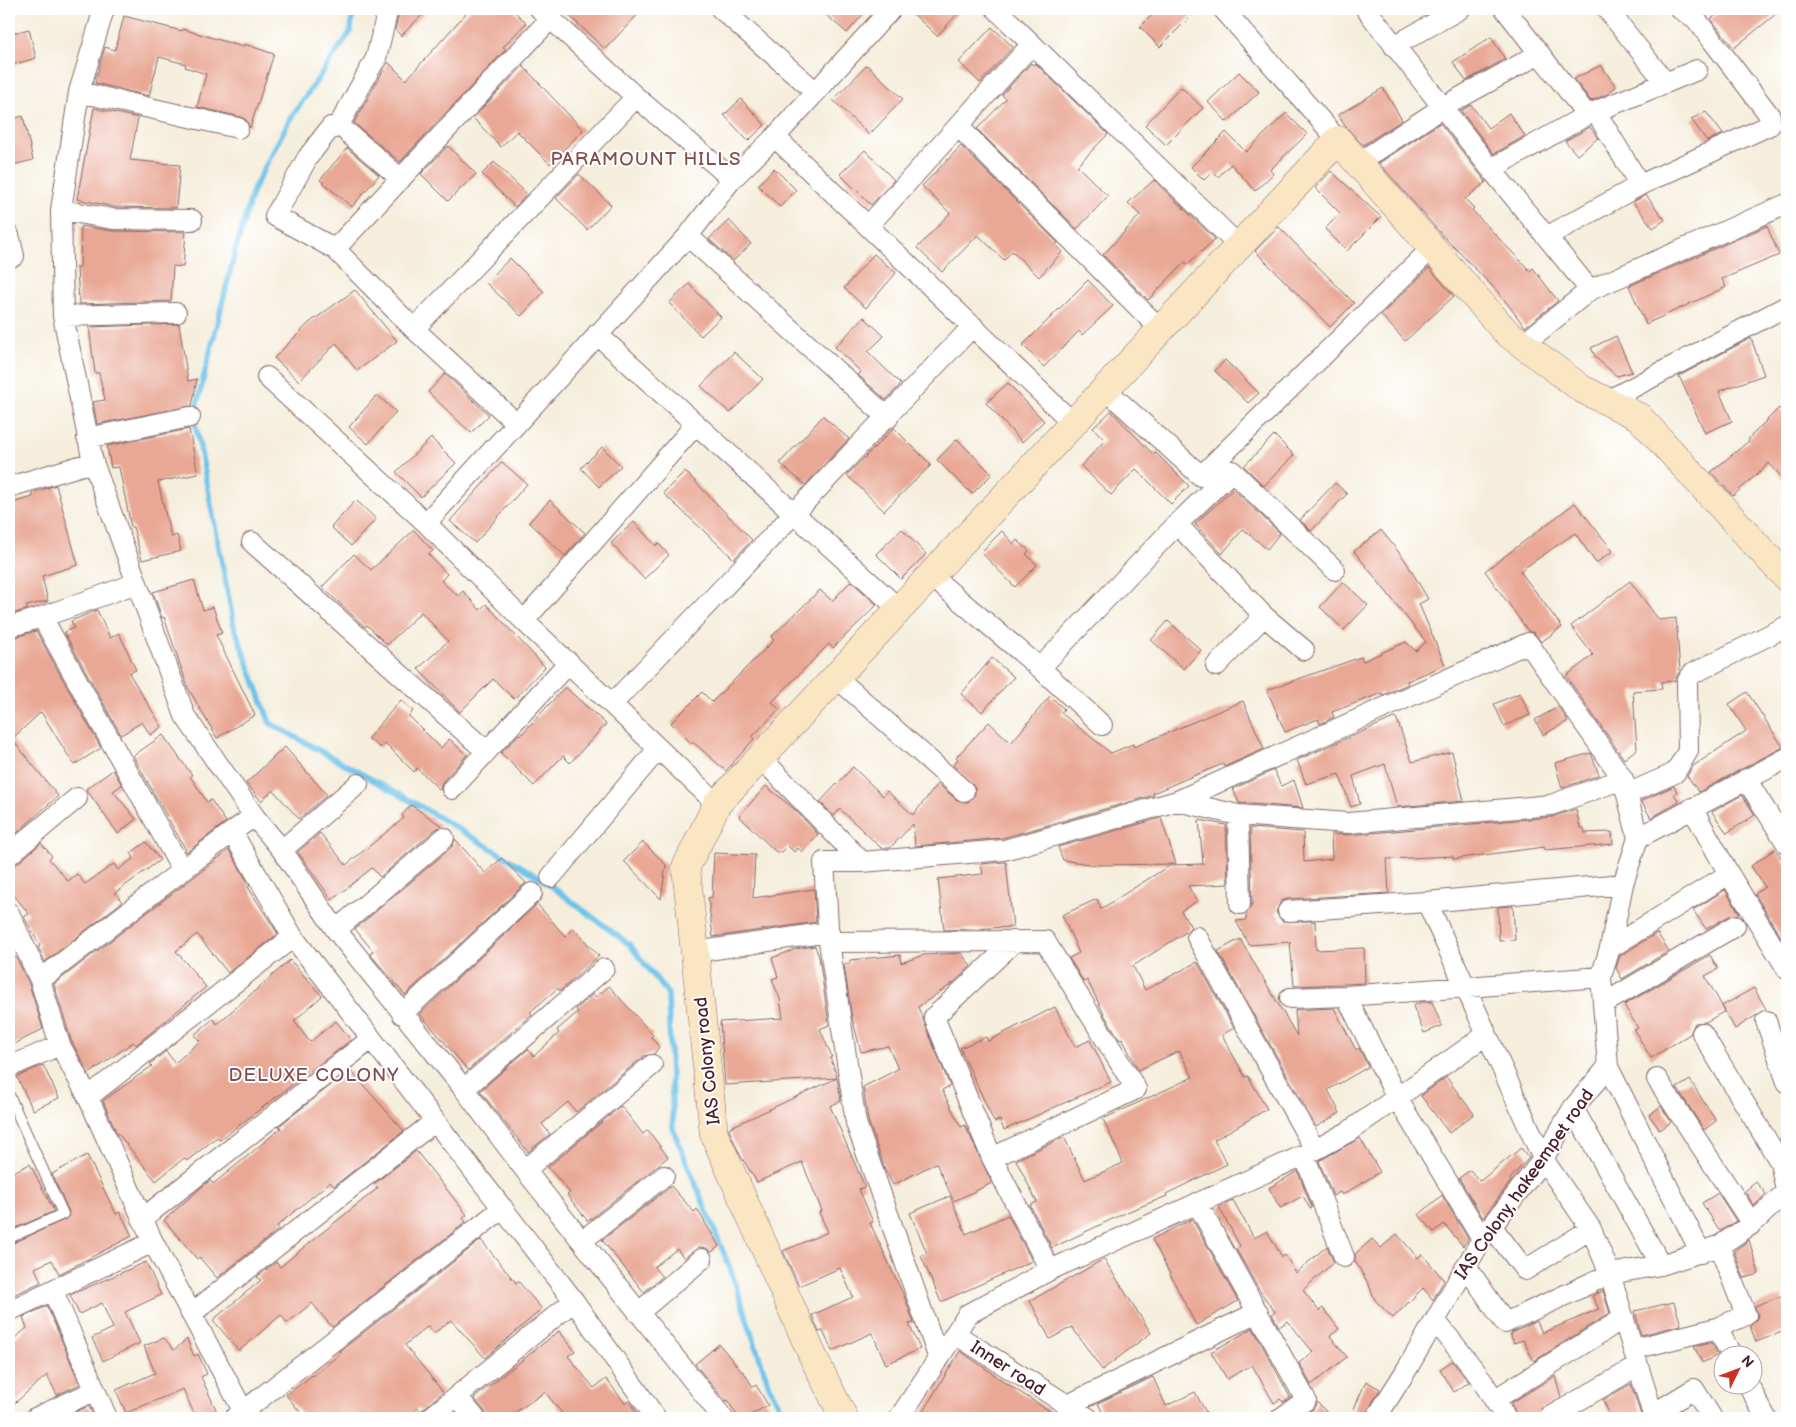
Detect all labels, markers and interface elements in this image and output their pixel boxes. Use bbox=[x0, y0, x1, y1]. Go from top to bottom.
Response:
district label: PARAMOUNT HILLS bbox=[550, 148, 742, 171]
street label: IAS Colony road bbox=[690, 996, 725, 1126]
district label: DELUXE COLONY bbox=[229, 1064, 399, 1087]
street label: IAS Colony, hakeempet road bbox=[1451, 1085, 1598, 1284]
street label: Inner road bbox=[966, 1337, 1049, 1400]
north arrow bbox=[1714, 1344, 1764, 1394]
text: N bbox=[1737, 1352, 1757, 1371]

